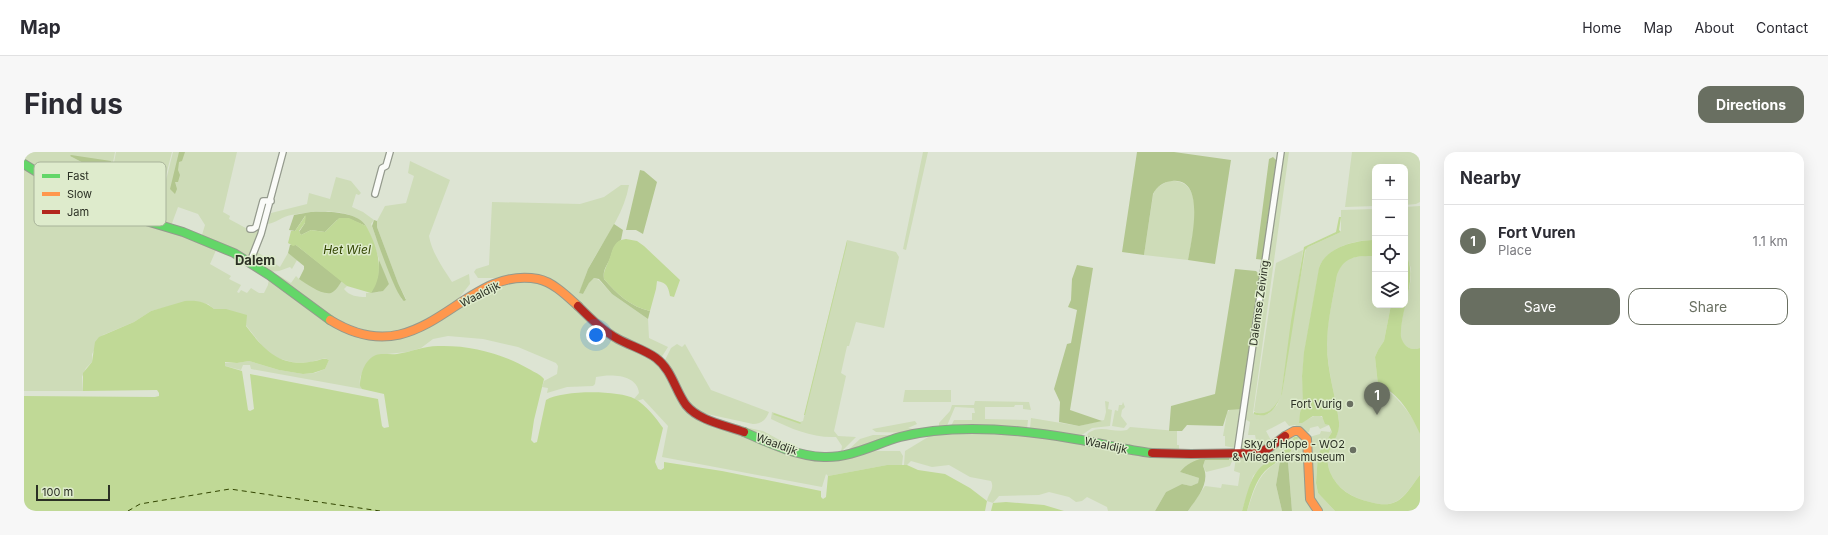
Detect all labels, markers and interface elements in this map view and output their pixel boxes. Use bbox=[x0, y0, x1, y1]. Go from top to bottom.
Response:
text: Map bbox=[20, 16, 61, 39]
text: Home bbox=[1582, 19, 1621, 36]
text: Map bbox=[1643, 19, 1673, 36]
text: About bbox=[1695, 19, 1734, 36]
text: Contact bbox=[1756, 19, 1808, 36]
button: Directions bbox=[1698, 86, 1804, 123]
text: Find us bbox=[24, 87, 123, 121]
legend bbox=[34, 162, 166, 226]
map controls bbox=[1372, 164, 1408, 308]
button: + bbox=[1372, 164, 1408, 200]
text: Nearby bbox=[1460, 168, 1521, 188]
text: Fast bbox=[67, 169, 89, 183]
text: Slow bbox=[67, 187, 92, 201]
button: − bbox=[1372, 200, 1408, 236]
text: Jam bbox=[67, 205, 89, 219]
text: Fort Vuren bbox=[1498, 223, 1576, 242]
text: 1 bbox=[1470, 233, 1476, 249]
text: 1.1 km bbox=[1753, 233, 1788, 249]
button: locate bbox=[1372, 236, 1408, 272]
water label: Het Wiel bbox=[323, 242, 371, 257]
text: Place bbox=[1498, 242, 1532, 258]
district label: Dalem bbox=[235, 252, 275, 268]
street label: Dalemse Zeiving bbox=[1246, 259, 1272, 347]
button: layers bbox=[1372, 272, 1408, 308]
street label: Waaldijk bbox=[457, 278, 503, 310]
button: Save bbox=[1460, 288, 1620, 325]
button: Share bbox=[1628, 288, 1788, 325]
your location bbox=[586, 325, 606, 345]
pin: 1 bbox=[1364, 382, 1390, 415]
place label: Fort Vurig bbox=[1291, 397, 1342, 411]
marker: Fort Vurig bbox=[1345, 399, 1355, 409]
street label: Waaldijk bbox=[754, 430, 800, 458]
street label: Waaldijk bbox=[1083, 434, 1129, 456]
place label: Sky of Hope - WO2 & Vliegeniersmuseum bbox=[1232, 437, 1345, 464]
marker: Sky of Hope - WO2 & Vliegeniersmuseum bbox=[1348, 445, 1358, 455]
scale bar bbox=[36, 483, 110, 502]
text: 100 m bbox=[42, 485, 73, 499]

